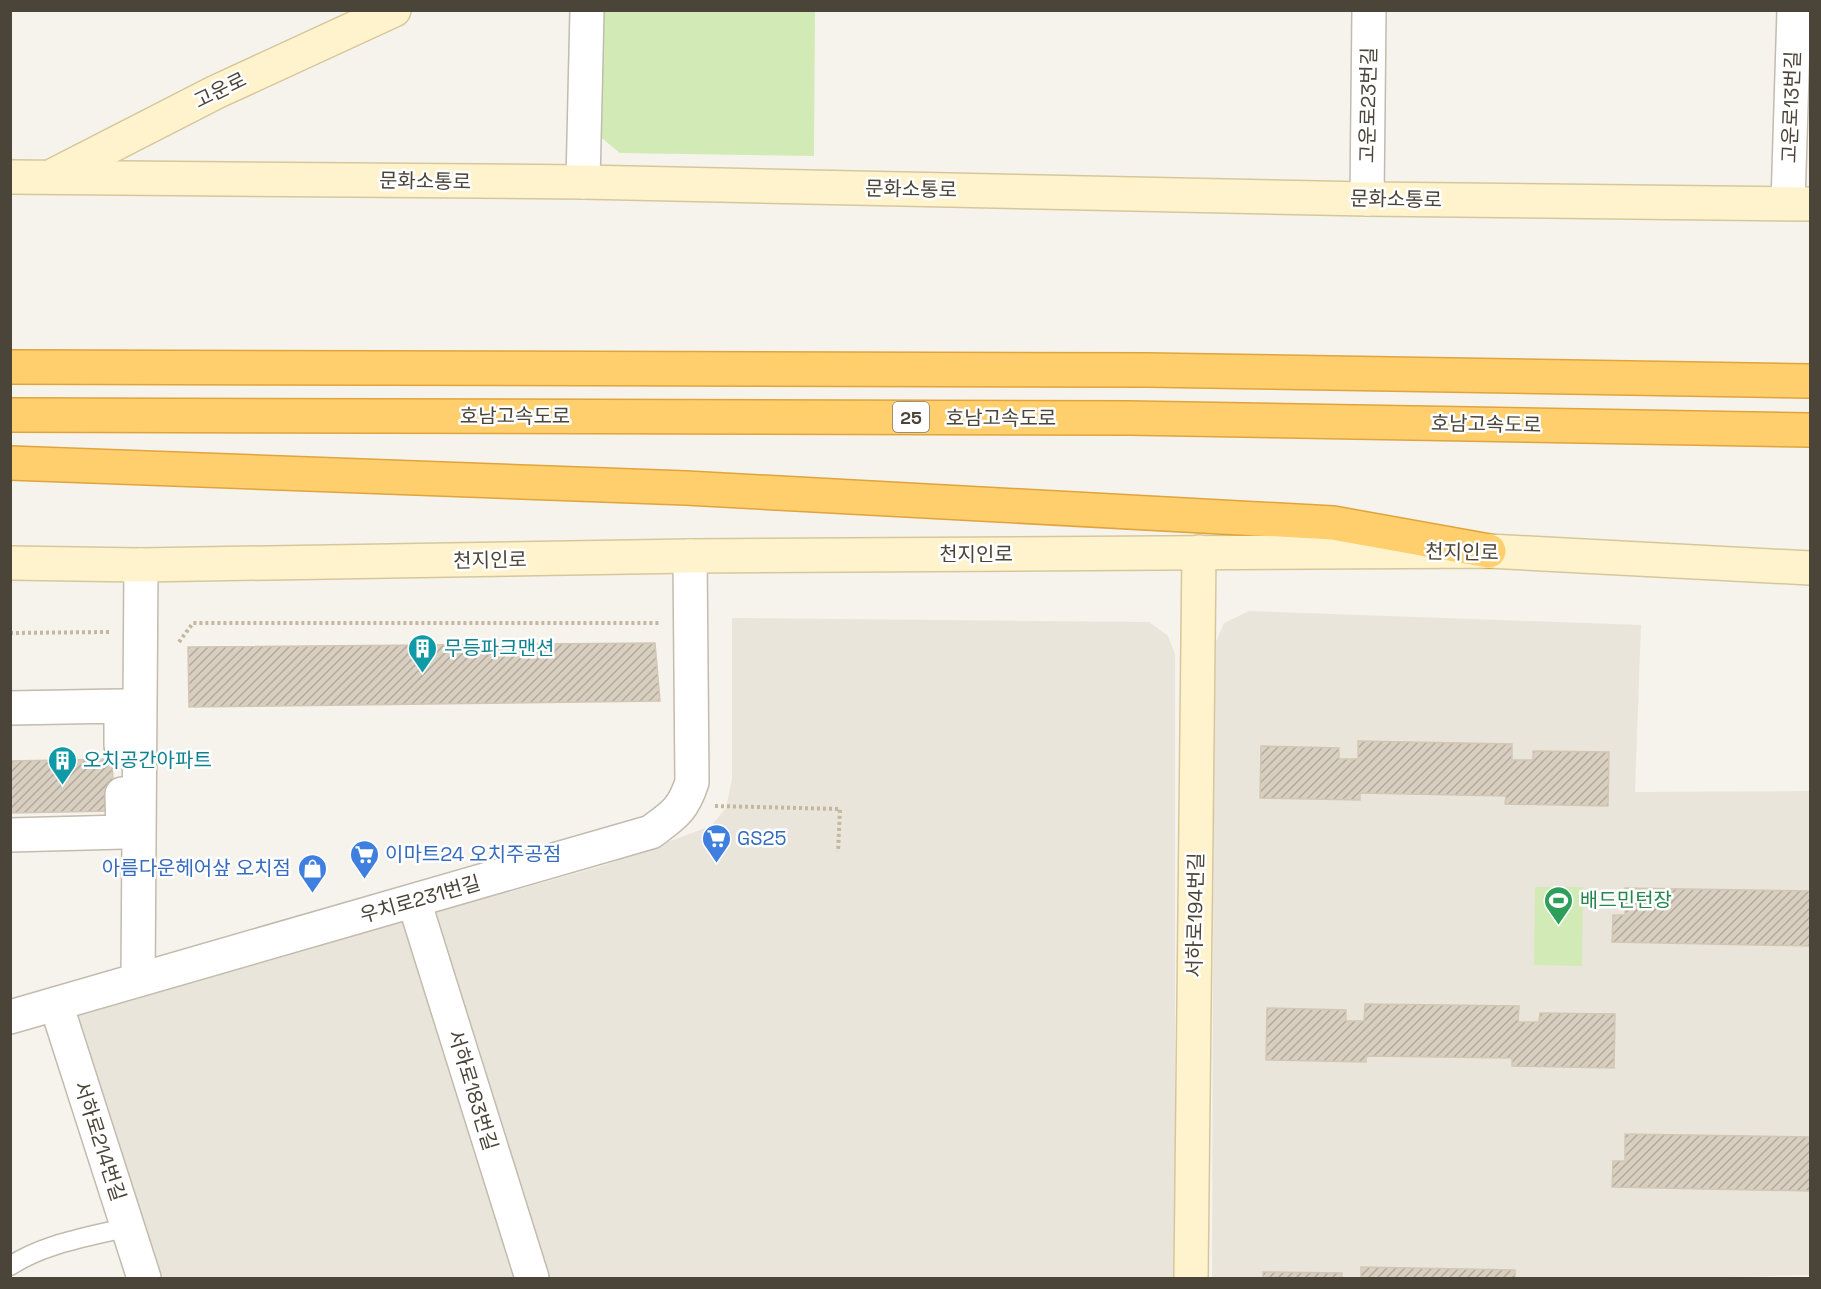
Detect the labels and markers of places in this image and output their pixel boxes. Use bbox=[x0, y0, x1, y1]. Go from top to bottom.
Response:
building icon: 무등파크맨션 bbox=[407, 632, 439, 674]
place label: 무등파크맨션 bbox=[444, 635, 554, 661]
building icon: 오치공간아파트 bbox=[46, 744, 78, 786]
place label: 오치공간아파트 bbox=[83, 747, 212, 773]
supermarket icon: GS25 bbox=[700, 822, 732, 864]
place label: GS25 bbox=[737, 825, 787, 851]
supermarket icon: 이마트24 오치주공점 bbox=[348, 838, 380, 880]
place label: 이마트24 오치주공점 bbox=[385, 841, 561, 867]
shop icon: 아름다운헤어샆 오치점 bbox=[296, 852, 328, 894]
place label: 아름다운헤어샆 오치점 bbox=[102, 855, 291, 881]
sports icon: 배드민턴장 bbox=[1543, 884, 1575, 926]
place label: 배드민턴장 bbox=[1580, 887, 1672, 913]

